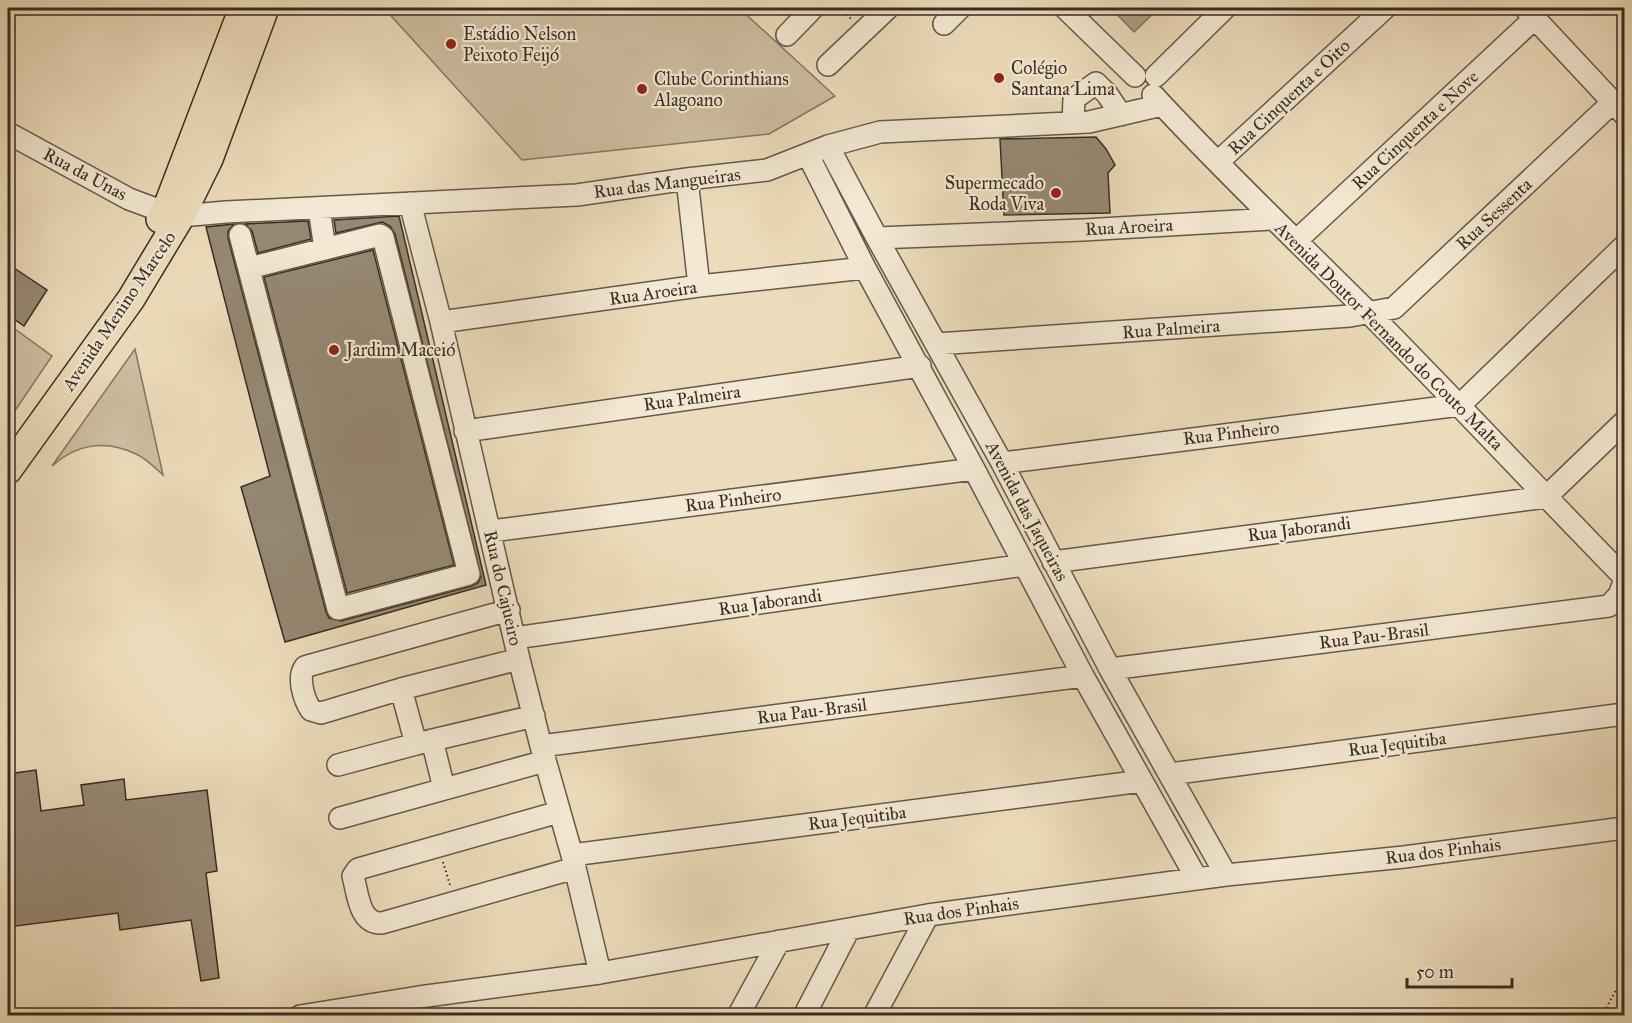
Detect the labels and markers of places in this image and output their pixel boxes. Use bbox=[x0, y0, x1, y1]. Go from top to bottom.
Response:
place label: Estádio Nelson Peixoto Feijó bbox=[463, 23, 577, 66]
marker: Estádio Nelson Peixoto Feijó bbox=[444, 37, 458, 51]
place label: Colégio Santana Lima bbox=[1011, 57, 1115, 100]
place label: Clube Corinthians Alagoano bbox=[653, 68, 789, 112]
marker: Colégio Santana Lima bbox=[992, 71, 1006, 85]
marker: Clube Corinthians Alagoano bbox=[635, 82, 649, 96]
place label: Supermecado Roda Viva bbox=[945, 172, 1044, 215]
marker: Supermecado Roda Viva bbox=[1049, 186, 1063, 200]
place label: Jardim Maceió bbox=[344, 339, 455, 362]
marker: Jardim Maceió bbox=[327, 343, 341, 357]

